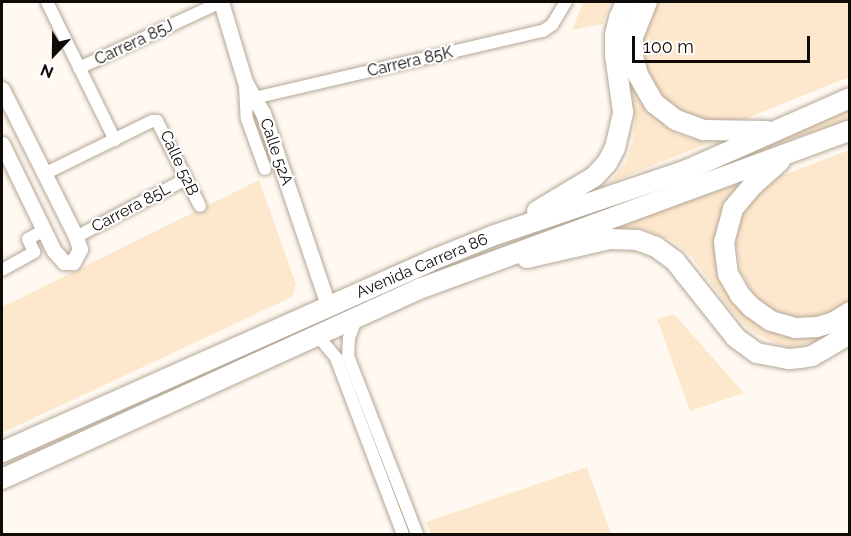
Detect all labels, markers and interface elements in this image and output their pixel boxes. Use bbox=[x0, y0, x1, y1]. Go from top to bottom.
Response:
street label: Carrera 85J bbox=[92, 16, 176, 70]
north arrow bbox=[24, 24, 84, 84]
scale bar bbox=[635, 24, 814, 62]
text: 100 m bbox=[643, 36, 694, 57]
street label: Carrera 85K bbox=[365, 43, 455, 81]
text: N bbox=[38, 60, 56, 82]
street label: Calle 52A bbox=[256, 116, 296, 188]
street label: Calle 52B bbox=[156, 127, 202, 199]
street label: Carrera 85L bbox=[89, 179, 173, 237]
street label: Avenida Carrera 86 bbox=[353, 230, 491, 302]

